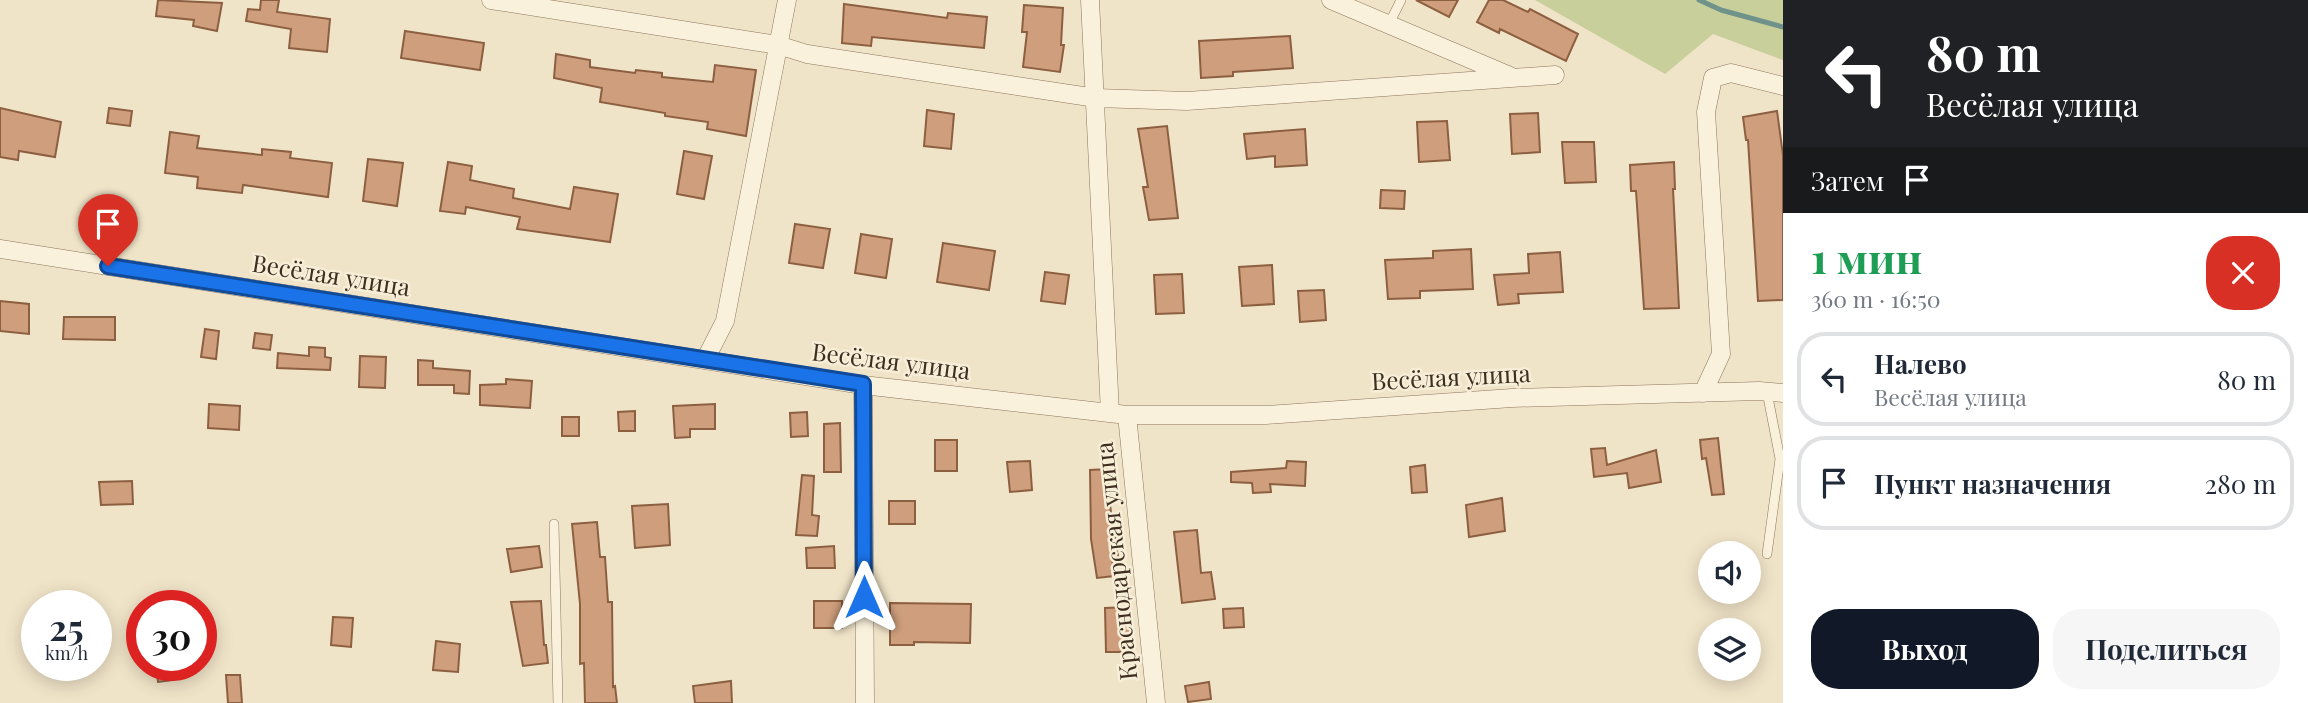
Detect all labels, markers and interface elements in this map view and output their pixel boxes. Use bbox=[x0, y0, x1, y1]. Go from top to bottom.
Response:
text: 80 m bbox=[1926, 19, 2041, 84]
icon: left bbox=[1811, 28, 1902, 119]
text: Весёлая улица bbox=[1926, 82, 2139, 125]
icon: arrive bbox=[1898, 161, 1936, 199]
text: Затем bbox=[1811, 163, 1884, 198]
pin bbox=[78, 194, 138, 266]
icon: arrive bbox=[89, 205, 127, 243]
text: 1 мин bbox=[1811, 229, 1922, 285]
button: close bbox=[2206, 236, 2280, 310]
street label: Весёлая улица bbox=[250, 246, 413, 302]
text: 360 m · 16:50 bbox=[1811, 283, 1941, 314]
street label: Весёлая улица bbox=[810, 334, 972, 386]
text: Налево bbox=[1874, 346, 1967, 381]
street label: Весёлая улица bbox=[1370, 356, 1531, 396]
icon: left bbox=[1815, 360, 1853, 398]
text: 80 m bbox=[2217, 362, 2276, 397]
text: Весёлая улица bbox=[1874, 381, 2027, 412]
street label: Краснодарская улица bbox=[1087, 440, 1143, 682]
icon: arrive bbox=[1815, 464, 1853, 502]
text: Пункт назначения bbox=[1874, 466, 2111, 501]
text: 280 m bbox=[2205, 466, 2276, 501]
map controls bbox=[1698, 541, 1761, 681]
button: sound bbox=[1698, 541, 1761, 604]
position arrow bbox=[827, 560, 901, 634]
speed limit sign: 30 bbox=[126, 590, 217, 681]
text: 25 bbox=[49, 603, 84, 650]
button: Выход bbox=[1811, 609, 2039, 689]
button: Поделиться bbox=[2053, 609, 2280, 689]
button: layers bbox=[1698, 618, 1761, 681]
text: km/h bbox=[45, 641, 88, 665]

